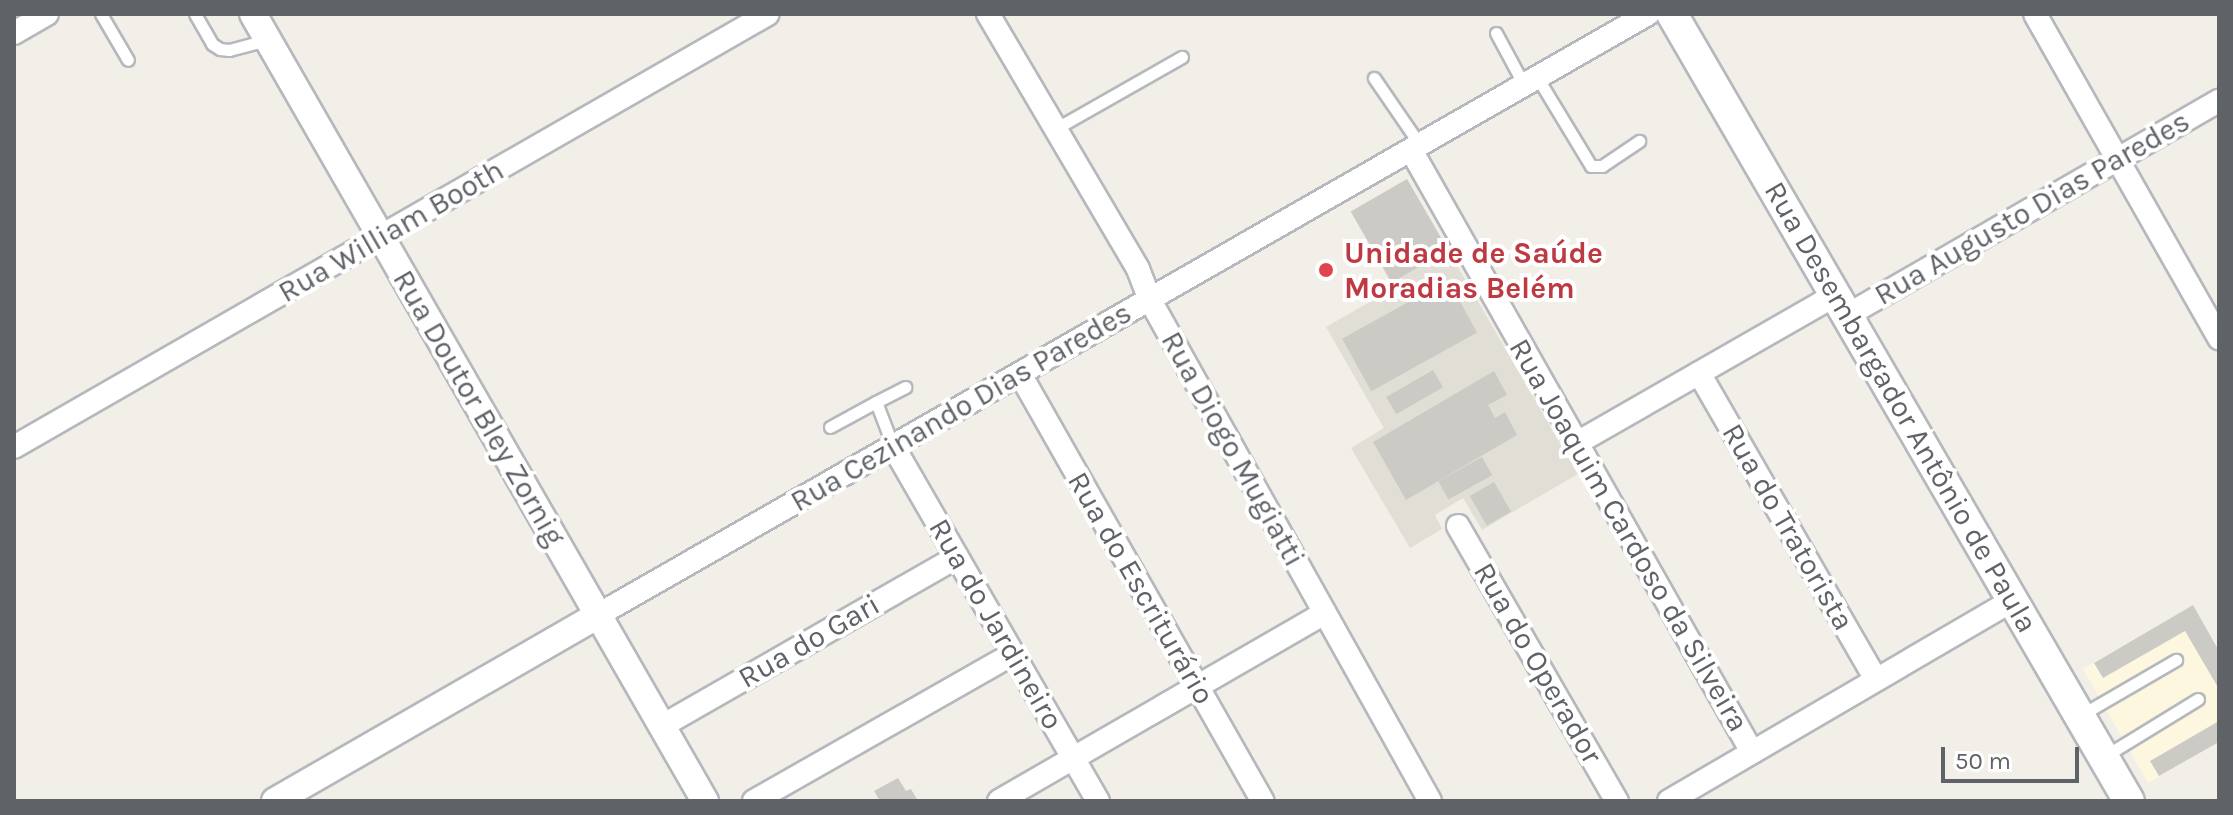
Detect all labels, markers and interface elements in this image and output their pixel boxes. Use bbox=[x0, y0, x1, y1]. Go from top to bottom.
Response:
street label: Rua Augusto Dias Paredes bbox=[1868, 103, 2196, 313]
street label: Rua William Booth bbox=[272, 152, 510, 310]
street label: Rua Desembargador Antônio de Paula bbox=[1757, 175, 2045, 639]
place label: Unidade de Saúde Moradias Belém bbox=[1344, 235, 1603, 306]
marker: Unidade de Saúde Moradias Belém bbox=[1315, 259, 1337, 281]
street label: Rua Doutor Bley Zornig bbox=[385, 264, 573, 552]
street label: Rua Cezinando Dias Paredes bbox=[784, 295, 1138, 519]
street label: Rua Diogo Mugiatti bbox=[1153, 325, 1313, 573]
street label: Rua Joaquim Cardoso da Silveira bbox=[1501, 332, 1757, 738]
street label: Rua do Tratorista bbox=[1714, 417, 1862, 637]
street label: Rua do Escriturário bbox=[1060, 465, 1222, 711]
street label: Rua do Jardineiro bbox=[921, 512, 1071, 736]
street label: Rua do Operador bbox=[1466, 556, 1610, 770]
street label: Rua do Gari bbox=[732, 586, 886, 696]
scale bar bbox=[1945, 731, 2083, 781]
text: 50 m bbox=[1955, 747, 2011, 775]

